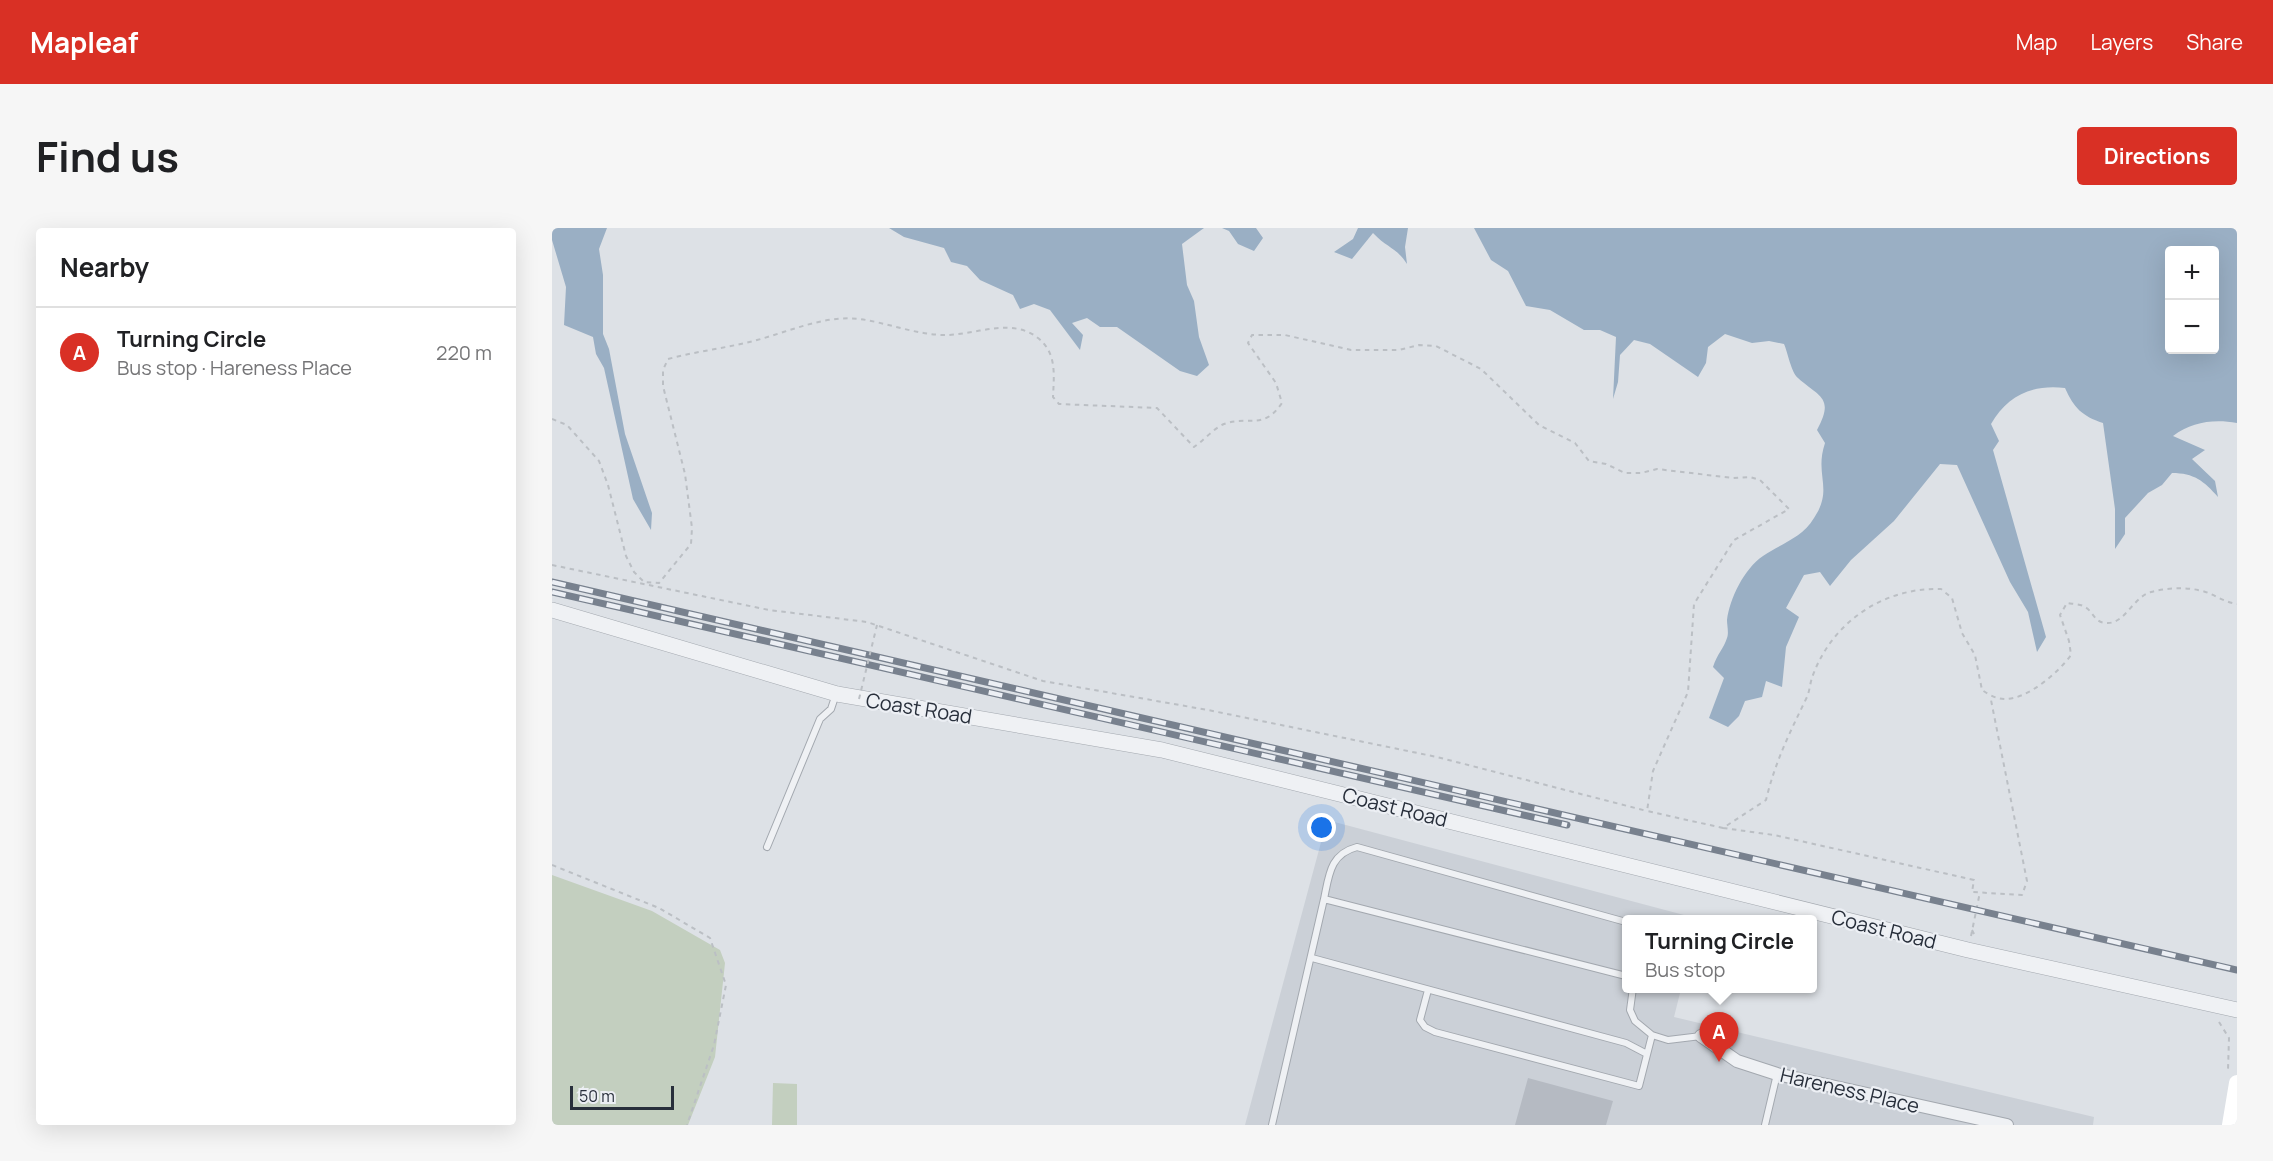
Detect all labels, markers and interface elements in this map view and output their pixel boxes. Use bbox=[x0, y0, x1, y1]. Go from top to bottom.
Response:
text: Mapleaf bbox=[30, 23, 138, 61]
text: Map bbox=[2016, 28, 2057, 56]
text: Layers bbox=[2090, 28, 2153, 56]
text: Share bbox=[2186, 28, 2243, 56]
text: Find us bbox=[36, 127, 179, 185]
button: Directions bbox=[2077, 127, 2237, 185]
map controls bbox=[2165, 246, 2219, 354]
button: + bbox=[2165, 246, 2219, 300]
text: Nearby bbox=[60, 249, 149, 285]
button: − bbox=[2165, 300, 2219, 354]
text: Turning Circle bbox=[117, 324, 266, 354]
text: A bbox=[73, 339, 86, 366]
text: 220 m bbox=[436, 339, 492, 366]
text: Bus stop · Hareness Place bbox=[117, 354, 352, 381]
street label: Coast Road bbox=[864, 686, 974, 730]
street label: Coast Road bbox=[1340, 781, 1450, 833]
your location bbox=[1307, 813, 1336, 842]
street label: Coast Road bbox=[1829, 903, 1939, 955]
popup bbox=[1622, 915, 1817, 993]
text: Turning Circle bbox=[1645, 926, 1794, 956]
text: Bus stop bbox=[1645, 956, 1725, 983]
pin: A bbox=[1700, 1012, 1738, 1062]
street label: Hareness Place bbox=[1778, 1061, 1922, 1119]
scale bar bbox=[570, 1083, 674, 1110]
text: 50 m bbox=[579, 1085, 615, 1107]

